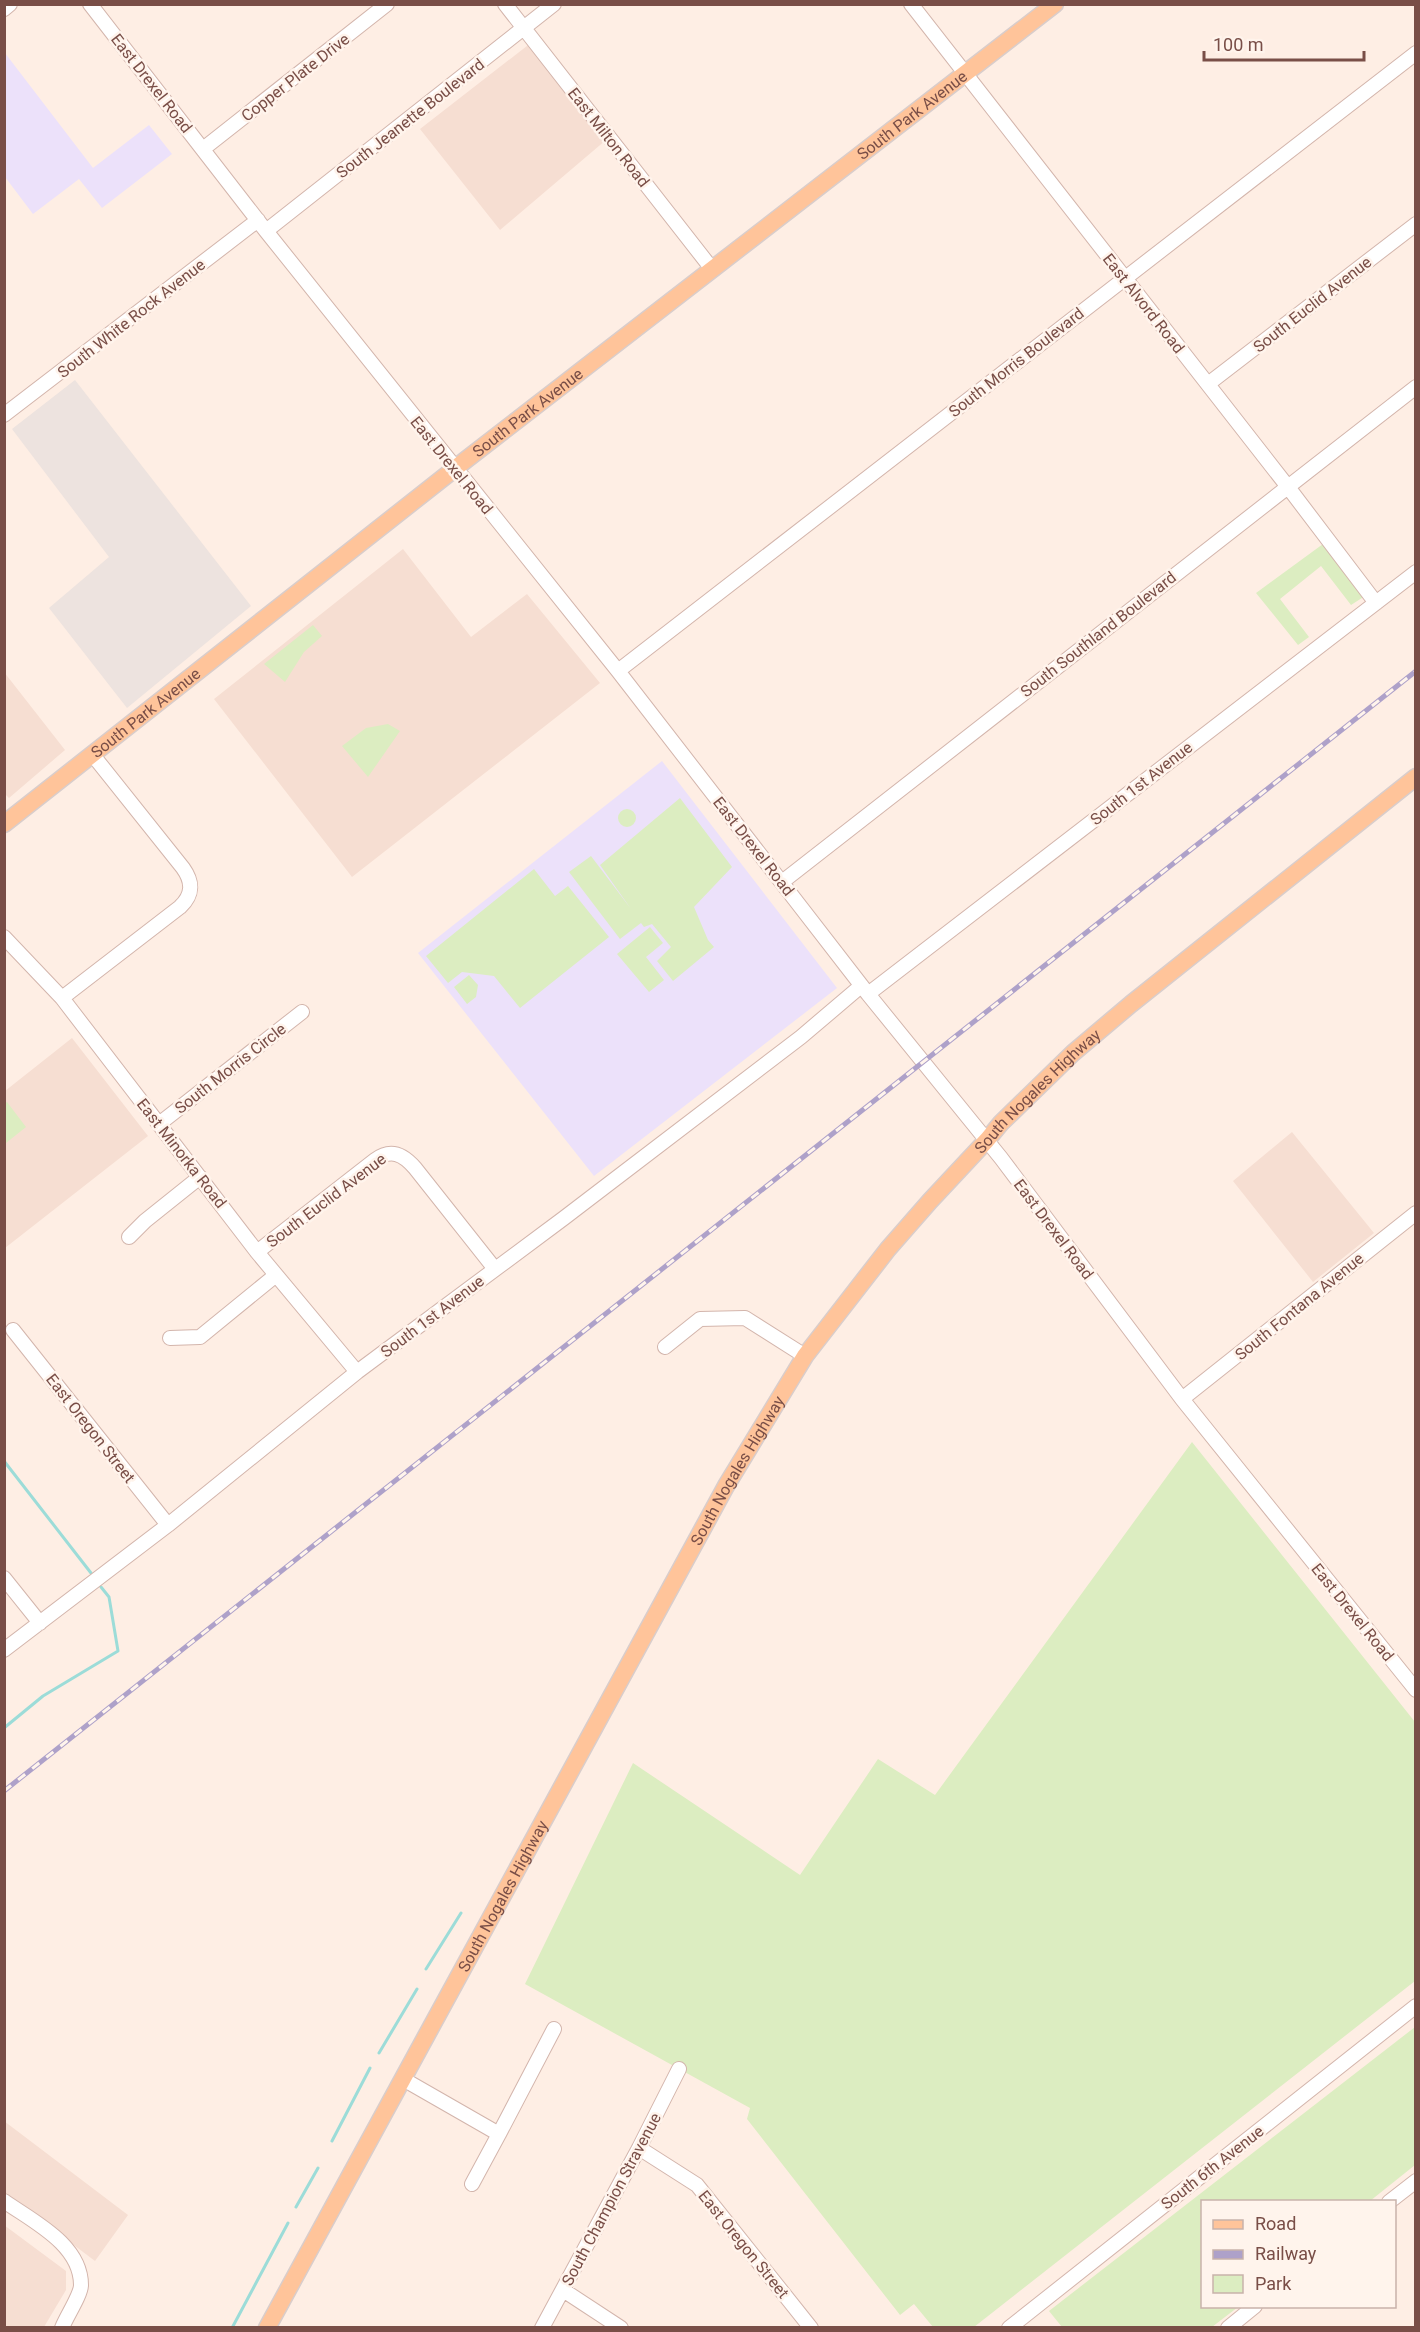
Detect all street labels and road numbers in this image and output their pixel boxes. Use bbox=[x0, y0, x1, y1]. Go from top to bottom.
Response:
street label: Copper Plate Drive bbox=[238, 29, 353, 125]
street label: East Drexel Road bbox=[107, 30, 196, 137]
street label: South Jeanette Boulevard bbox=[333, 55, 488, 182]
street label: South Park Avenue bbox=[853, 67, 971, 164]
street label: East Milton Road bbox=[564, 84, 653, 191]
street label: East Alvord Road bbox=[1099, 250, 1188, 357]
street label: South Euclid Avenue bbox=[1249, 252, 1375, 356]
street label: South White Rock Avenue bbox=[54, 255, 209, 382]
street label: South Morris Boulevard bbox=[945, 304, 1088, 421]
street label: South Park Avenue bbox=[469, 364, 587, 461]
street label: East Drexel Road bbox=[406, 413, 497, 518]
street label: South Southland Boulevard bbox=[1017, 568, 1180, 701]
street label: South Park Avenue bbox=[87, 664, 204, 762]
street label: South 1st Avenue bbox=[1087, 738, 1196, 829]
street label: East Drexel Road bbox=[709, 793, 798, 900]
street label: South Morris Circle bbox=[171, 1019, 290, 1118]
street label: South Nogales Highway bbox=[970, 1025, 1105, 1157]
street label: East Minorka Road bbox=[133, 1095, 230, 1212]
street label: South Euclid Avenue bbox=[263, 1149, 390, 1252]
street label: East Drexel Road bbox=[1010, 1176, 1097, 1283]
street label: South Fontana Avenue bbox=[1231, 1249, 1367, 1364]
street label: South 1st Avenue bbox=[377, 1271, 488, 1361]
street label: East Oregon Street bbox=[42, 1370, 139, 1487]
street label: South Nogales Highway bbox=[687, 1392, 789, 1549]
street label: East Drexel Road bbox=[1307, 1560, 1398, 1665]
street label: South Nogales Highway bbox=[454, 1817, 552, 1975]
street label: South Champion Stravenue bbox=[558, 2110, 665, 2289]
street label: South 6th Avenue bbox=[1157, 2121, 1267, 2213]
street label: East Oregon Street bbox=[694, 2187, 793, 2302]

